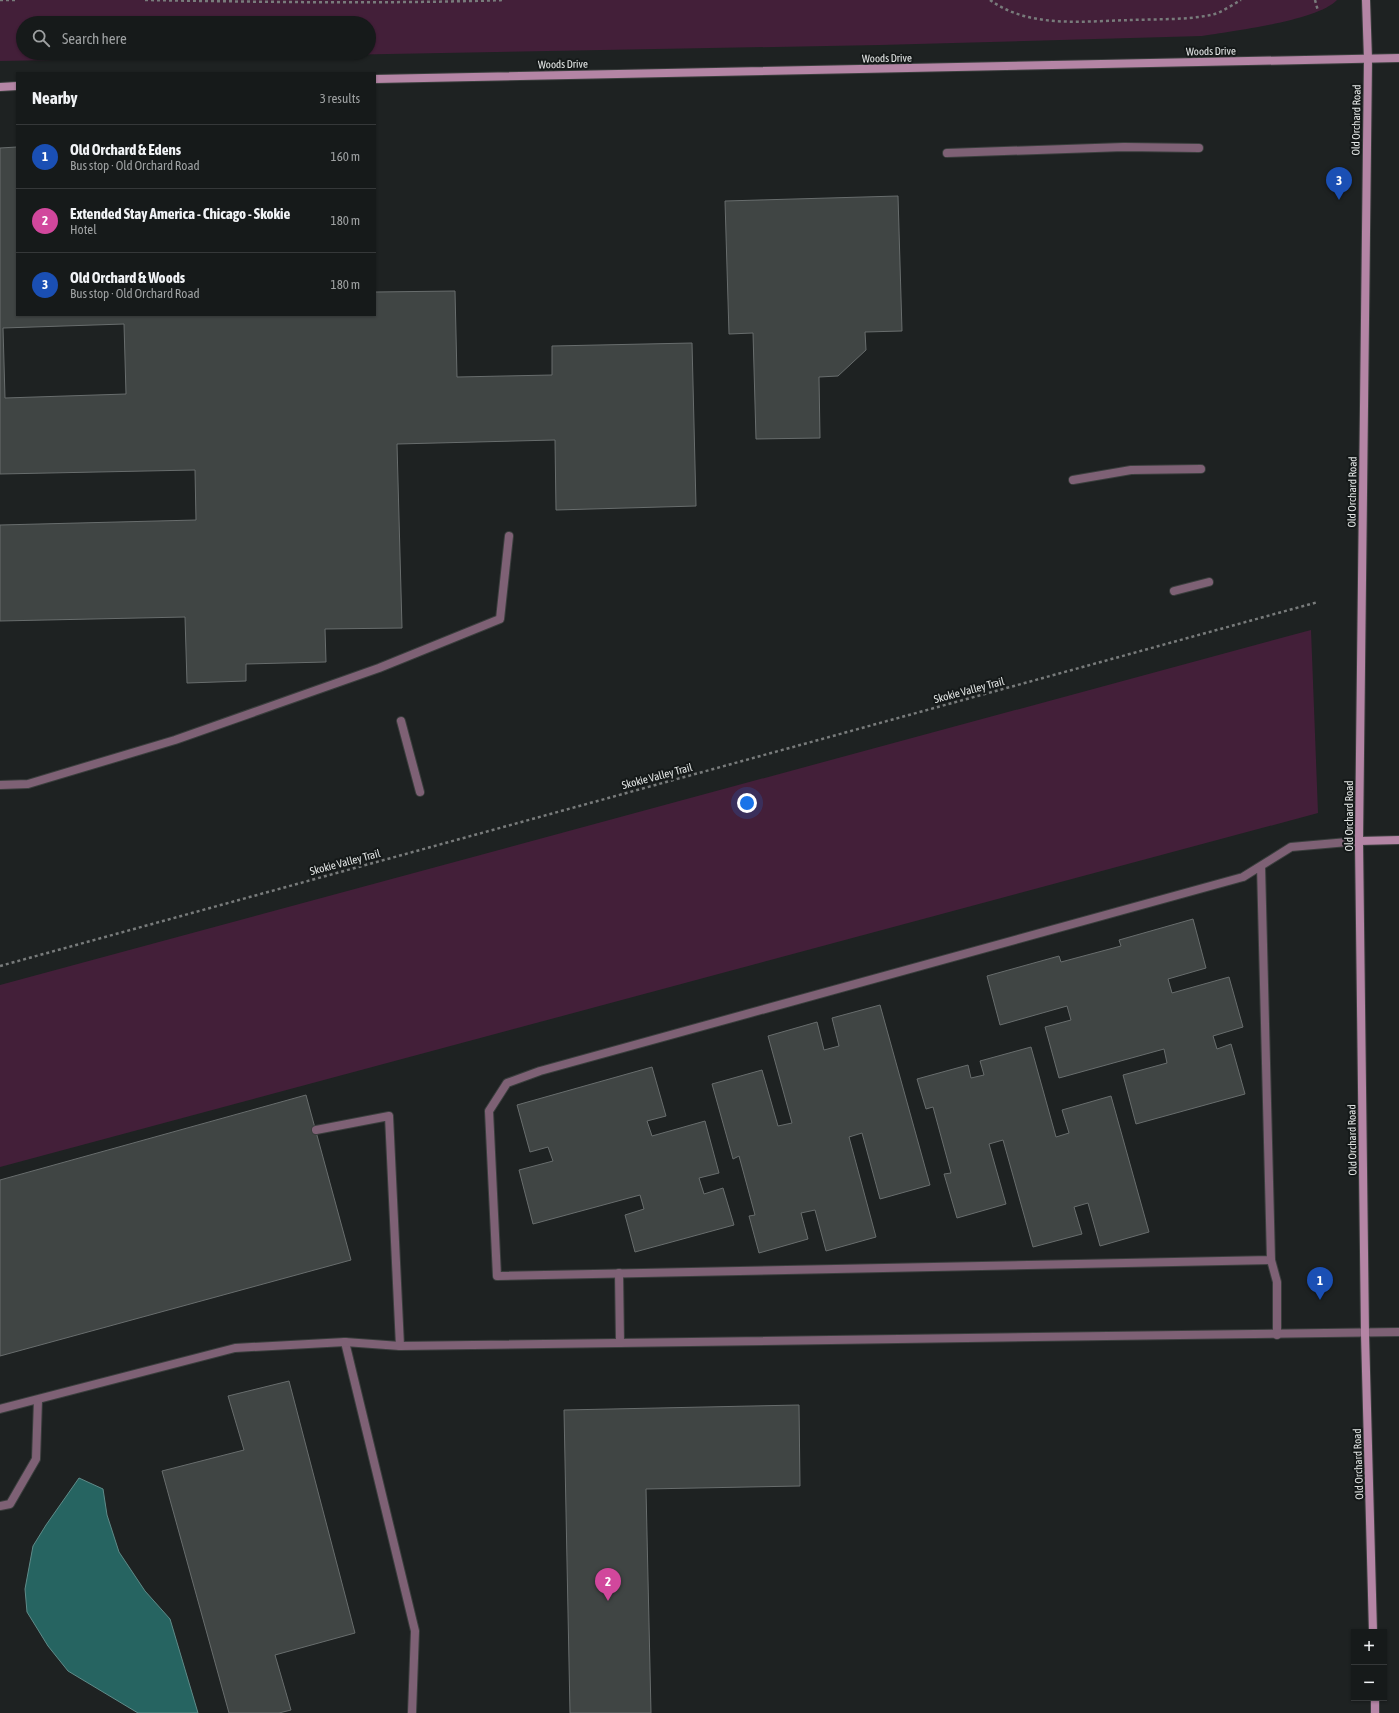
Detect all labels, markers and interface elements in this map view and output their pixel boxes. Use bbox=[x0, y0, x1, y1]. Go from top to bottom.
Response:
search box bbox=[16, 16, 376, 60]
icon: search bbox=[30, 27, 52, 49]
text: Search here bbox=[62, 30, 127, 47]
street label: Woods Drive bbox=[1186, 45, 1236, 57]
street label: Woods Drive bbox=[862, 52, 912, 64]
street label: Woods Drive bbox=[538, 58, 588, 70]
street label: Old Orchard Road bbox=[1349, 84, 1363, 156]
text: Nearby bbox=[32, 88, 78, 108]
text: 3 results bbox=[320, 91, 360, 106]
text: Old Orchard & Edens bbox=[70, 141, 181, 158]
text: 1 bbox=[42, 149, 48, 164]
text: 160 m bbox=[331, 149, 360, 164]
text: Bus stop · Old Orchard Road bbox=[70, 158, 200, 173]
pin: 3 bbox=[1326, 167, 1352, 200]
text: Extended Stay America - Chicago - Skokie bbox=[70, 205, 290, 222]
text: 2 bbox=[42, 213, 48, 228]
text: 180 m bbox=[331, 213, 360, 228]
text: Hotel bbox=[70, 222, 97, 237]
text: Old Orchard & Woods bbox=[70, 269, 185, 286]
text: 3 bbox=[42, 277, 48, 292]
text: 180 m bbox=[331, 277, 360, 292]
text: Bus stop · Old Orchard Road bbox=[70, 286, 200, 301]
street label: Old Orchard Road bbox=[1345, 456, 1359, 528]
street label: Skokie Valley Trail bbox=[932, 675, 1006, 705]
street label: Skokie Valley Trail bbox=[620, 761, 694, 791]
street label: Old Orchard Road bbox=[1343, 780, 1355, 852]
your location bbox=[737, 793, 757, 813]
street label: Skokie Valley Trail bbox=[308, 847, 382, 877]
street label: Old Orchard Road bbox=[1345, 1104, 1359, 1176]
pin: 1 bbox=[1307, 1267, 1333, 1300]
street label: Old Orchard Road bbox=[1351, 1428, 1365, 1500]
pin: 2 bbox=[595, 1568, 621, 1601]
map controls bbox=[1351, 1629, 1387, 1701]
button: + bbox=[1351, 1629, 1387, 1665]
button: − bbox=[1351, 1665, 1387, 1701]

